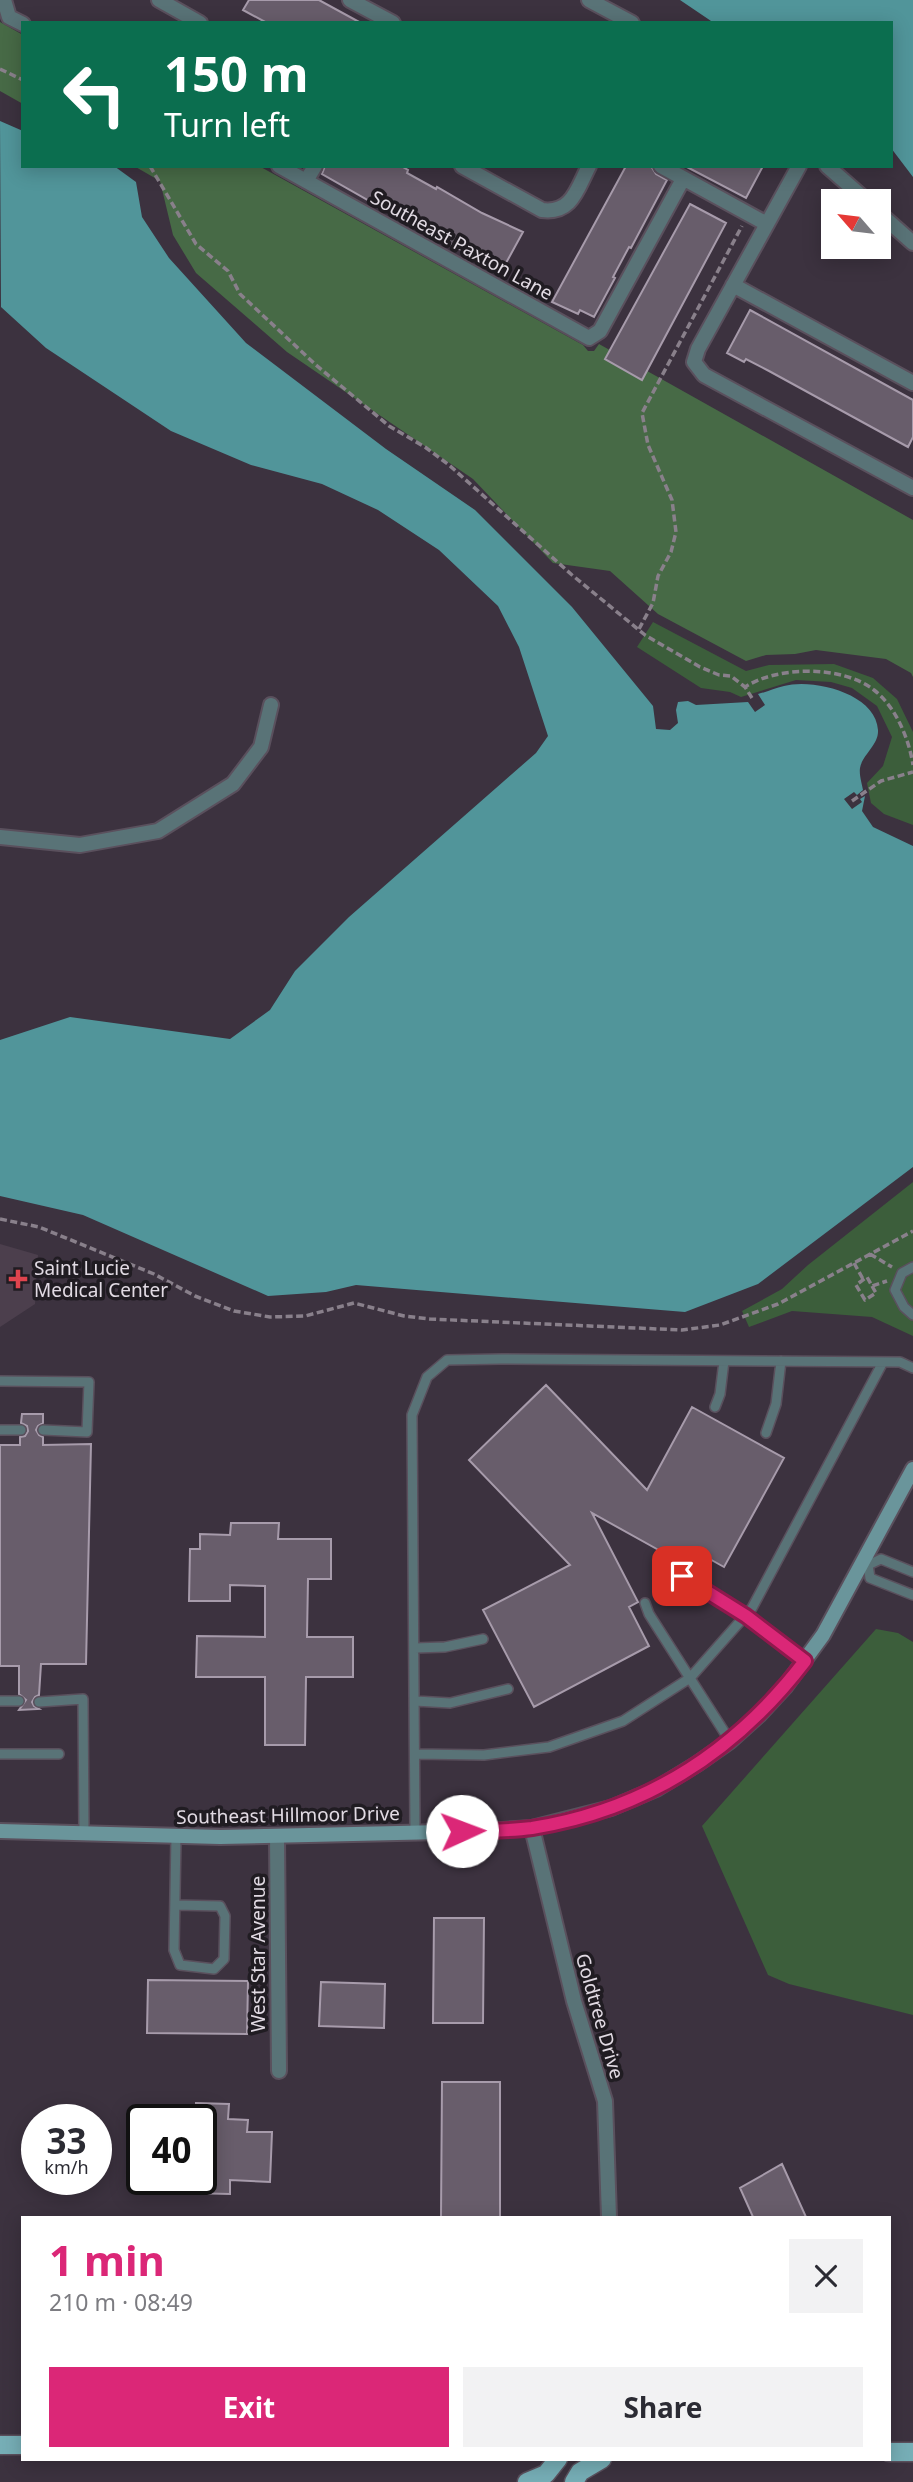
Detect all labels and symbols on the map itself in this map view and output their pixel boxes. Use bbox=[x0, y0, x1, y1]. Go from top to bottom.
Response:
street label: Southeast Paxton Lane bbox=[366, 184, 558, 306]
north arrow bbox=[821, 189, 891, 259]
place label: Saint Lucie Medical Center bbox=[34, 1255, 168, 1303]
marker: Saint Lucie Medical Center bbox=[8, 1269, 28, 1289]
pin bbox=[652, 1546, 712, 1606]
position arrow bbox=[425, 1794, 499, 1868]
street label: Southeast Hillmoor Drive bbox=[176, 1800, 400, 1830]
street label: West Star Avenue bbox=[245, 1876, 271, 2032]
street label: Goldtree Drive bbox=[570, 1950, 630, 2082]
speed limit sign: 40 bbox=[126, 2104, 217, 2195]

